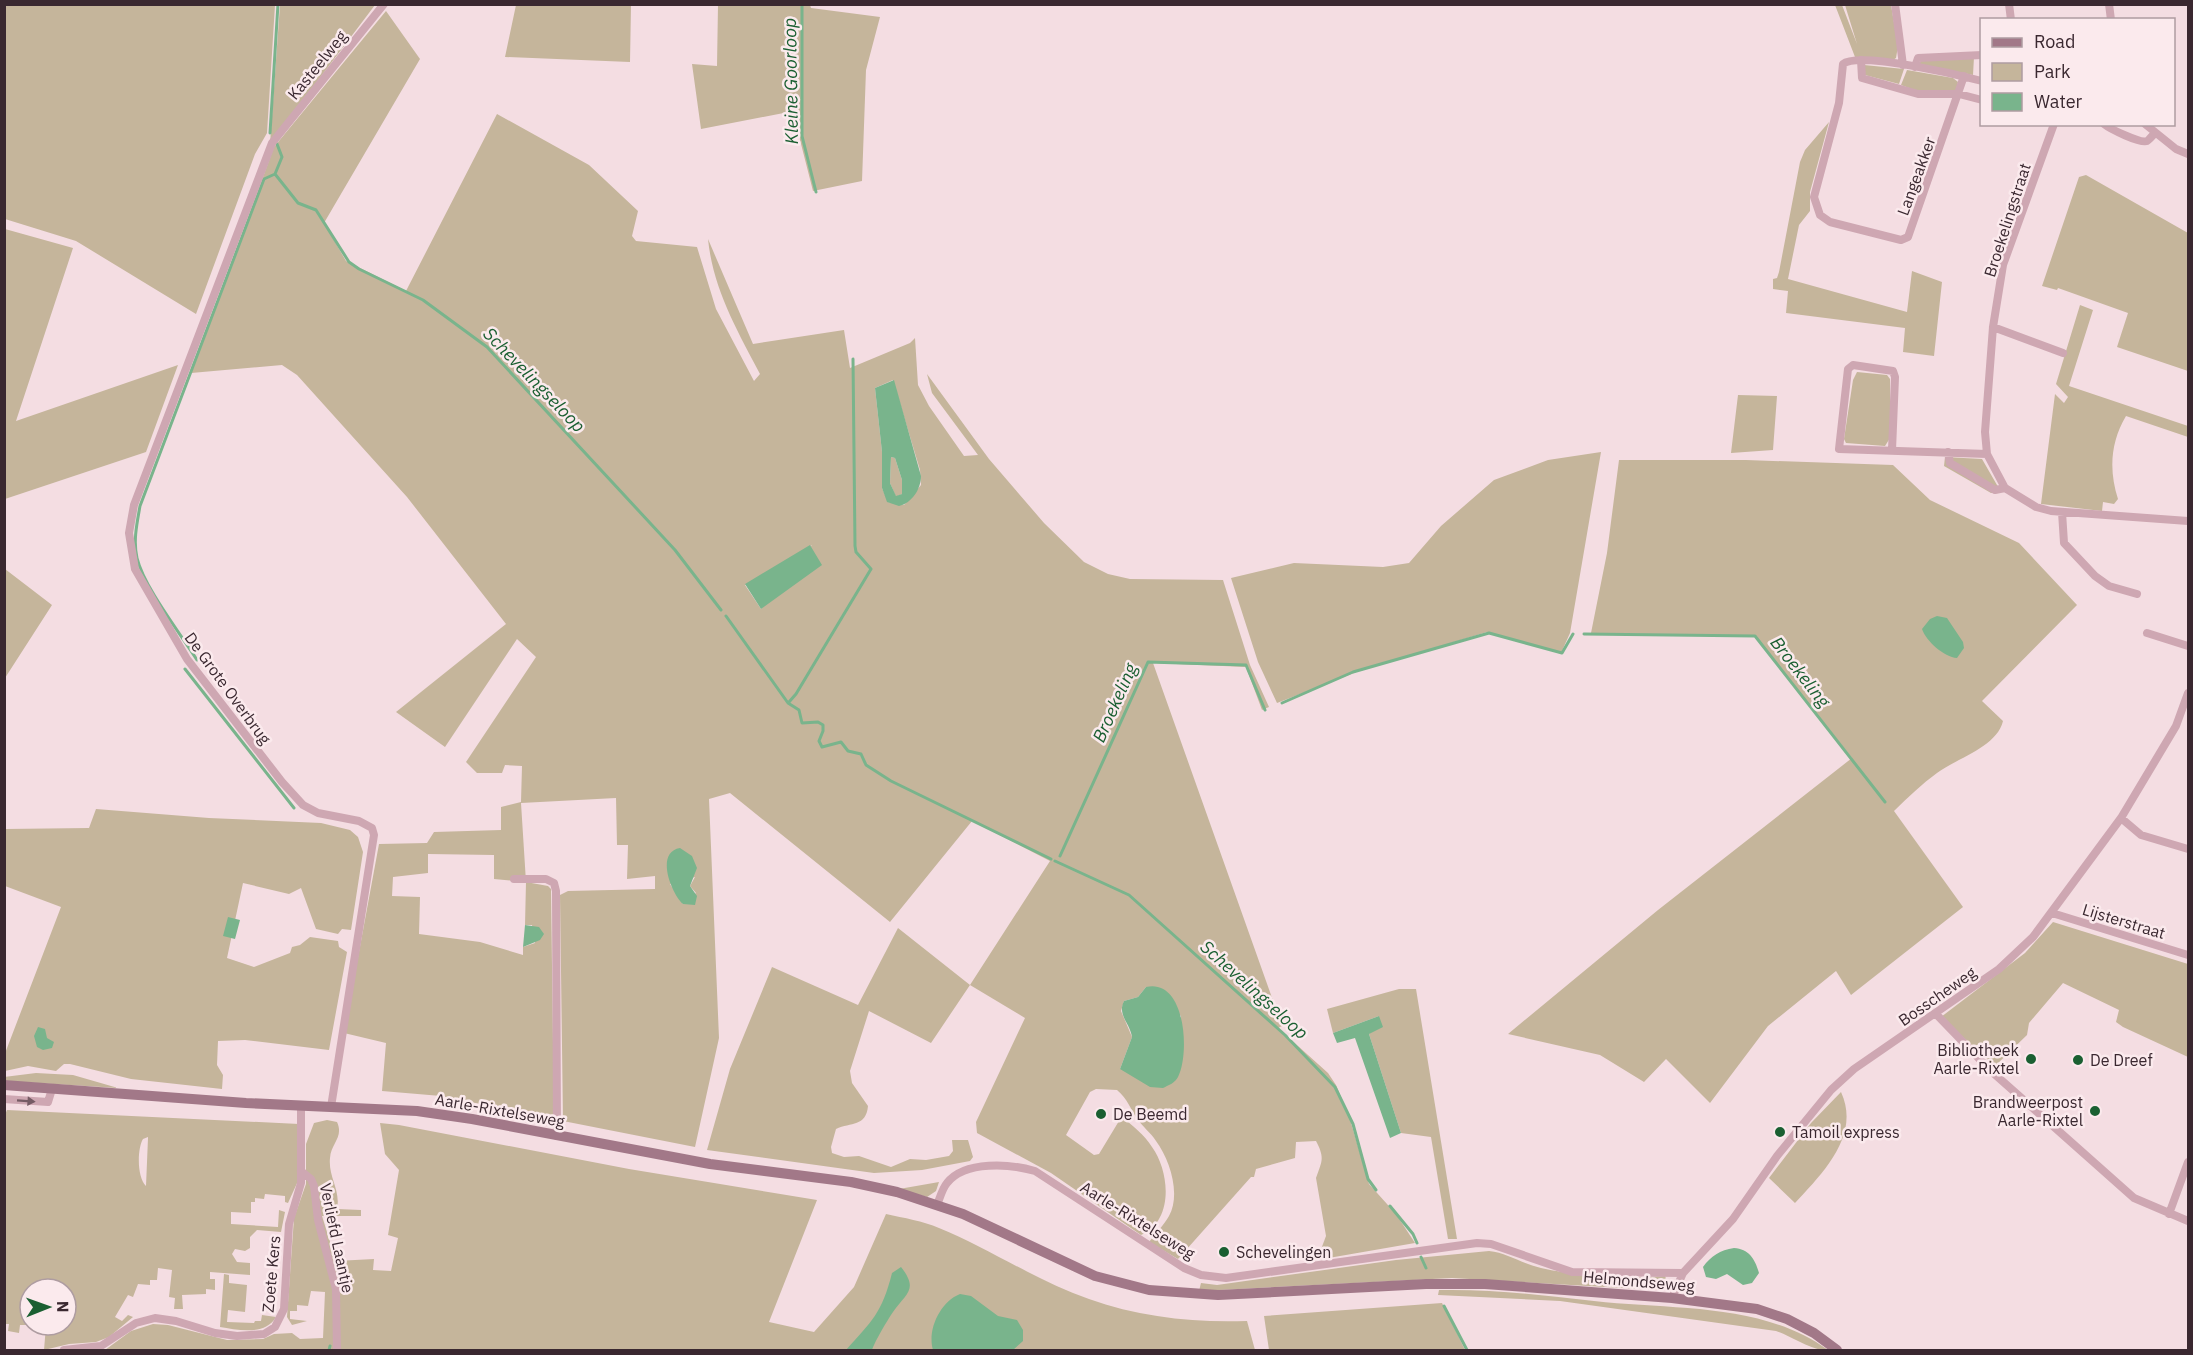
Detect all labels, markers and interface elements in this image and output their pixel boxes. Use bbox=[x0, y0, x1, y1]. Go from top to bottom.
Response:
water label: Kleine Goorloop bbox=[778, 18, 803, 144]
legend bbox=[1980, 18, 2175, 126]
street label: Kasteelweg bbox=[283, 26, 351, 104]
text: Road bbox=[2034, 30, 2075, 53]
text: Park bbox=[2034, 60, 2071, 83]
text: Water bbox=[2034, 90, 2083, 113]
street label: Langeakker bbox=[1892, 134, 1940, 218]
street label: Broekelingstraat bbox=[1979, 161, 2035, 279]
water label: Schevelingseloop bbox=[478, 322, 590, 437]
street label: De Grote Overbrug bbox=[181, 628, 276, 748]
water label: Broekeling bbox=[1766, 632, 1836, 712]
water label: Broekeling bbox=[1087, 659, 1142, 746]
street label: Lijsterstraat bbox=[2080, 899, 2168, 943]
water label: Schevelingseloop bbox=[1196, 935, 1313, 1044]
street label: Bosscheweg bbox=[1894, 962, 1980, 1030]
place label: Bibliotheek Aarle-Rixtel bbox=[1934, 1040, 2020, 1078]
place label: De Dreef bbox=[2090, 1050, 2153, 1070]
marker: Bibliotheek Aarle-Rixtel bbox=[2024, 1052, 2038, 1066]
marker: De Dreef bbox=[2071, 1053, 2085, 1067]
street label: Aarle-Rixtelseweg bbox=[434, 1089, 567, 1131]
place label: Brandweerpost Aarle-Rixtel bbox=[1973, 1092, 2083, 1130]
one-way arrow bbox=[17, 1096, 36, 1105]
place label: De Beemd bbox=[1113, 1104, 1188, 1124]
marker: Brandweerpost Aarle-Rixtel bbox=[2088, 1104, 2102, 1118]
marker: De Beemd bbox=[1094, 1107, 1108, 1121]
place label: Tamoil express bbox=[1792, 1122, 1900, 1142]
marker: Tamoil express bbox=[1773, 1125, 1787, 1139]
street label: Aarle-Rixtelseweg bbox=[1077, 1177, 1199, 1264]
street label: Verliefd Laantje bbox=[316, 1181, 358, 1295]
street label: Zoete Kers bbox=[258, 1235, 284, 1313]
place label: Schevelingen bbox=[1236, 1242, 1331, 1262]
marker: Schevelingen bbox=[1217, 1245, 1231, 1259]
street label: Helmondseweg bbox=[1582, 1266, 1696, 1296]
north arrow bbox=[18, 1277, 78, 1337]
text: N bbox=[53, 1301, 73, 1313]

